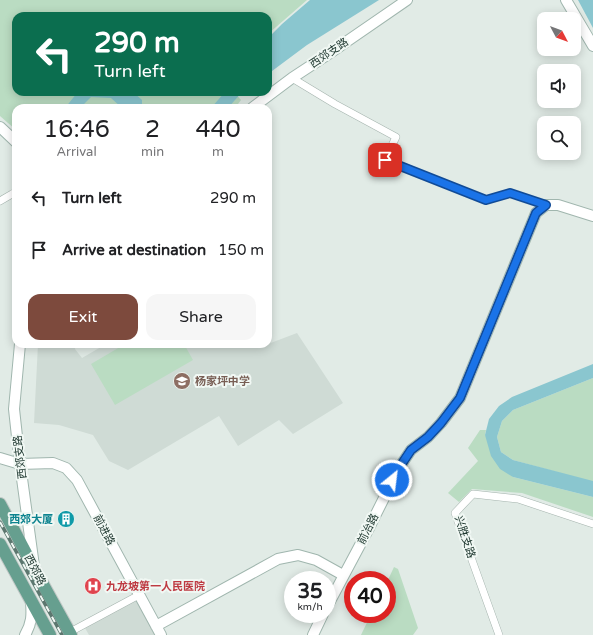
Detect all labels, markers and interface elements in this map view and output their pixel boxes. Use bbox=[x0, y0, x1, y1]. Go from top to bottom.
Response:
north arrow bbox=[537, 12, 581, 56]
map controls bbox=[537, 12, 581, 160]
text: 290 m bbox=[94, 26, 180, 60]
icon: left bbox=[28, 28, 80, 80]
street label: 西郊支路 bbox=[307, 35, 351, 71]
text: Turn left bbox=[94, 60, 166, 82]
button: sound bbox=[537, 64, 581, 108]
text: 16:46 bbox=[43, 115, 110, 144]
text: 2 bbox=[145, 115, 160, 144]
text: 440 bbox=[195, 115, 241, 144]
button: search bbox=[537, 116, 581, 160]
pin bbox=[368, 143, 402, 177]
text: Arrival bbox=[56, 144, 97, 160]
text: min bbox=[141, 144, 164, 160]
text: m bbox=[212, 144, 224, 160]
icon: arrive bbox=[374, 149, 396, 171]
icon: left bbox=[28, 187, 50, 209]
text: Turn left bbox=[62, 189, 122, 207]
text: 290 m bbox=[210, 189, 256, 207]
icon: arrive bbox=[28, 239, 50, 261]
text: Arrive at destination bbox=[62, 241, 206, 259]
text: 150 m bbox=[218, 241, 264, 259]
button: Exit bbox=[28, 294, 138, 340]
button: Share bbox=[146, 294, 256, 340]
school or university icon: 杨家坪中学 bbox=[172, 371, 192, 391]
place label: 杨家坪中学 bbox=[195, 375, 250, 388]
street label: 西郊支路 bbox=[11, 434, 29, 480]
position arrow bbox=[371, 459, 413, 501]
building icon: 西郊大厦 bbox=[56, 509, 76, 529]
street label: 前冶路 bbox=[355, 511, 381, 547]
street label: 前进路 bbox=[91, 512, 117, 548]
place label: 西郊大厦 bbox=[9, 513, 53, 526]
street label: 兴胜支路 bbox=[452, 514, 478, 560]
street label: 西郊路 bbox=[22, 552, 48, 588]
speed limit sign: 40 bbox=[344, 571, 396, 623]
hospital icon: 九龙坡第一人民医院 bbox=[83, 576, 103, 596]
place label: 九龙坡第一人民医院 bbox=[106, 580, 205, 593]
text: 35 bbox=[297, 580, 323, 604]
text: km/h bbox=[297, 601, 323, 613]

